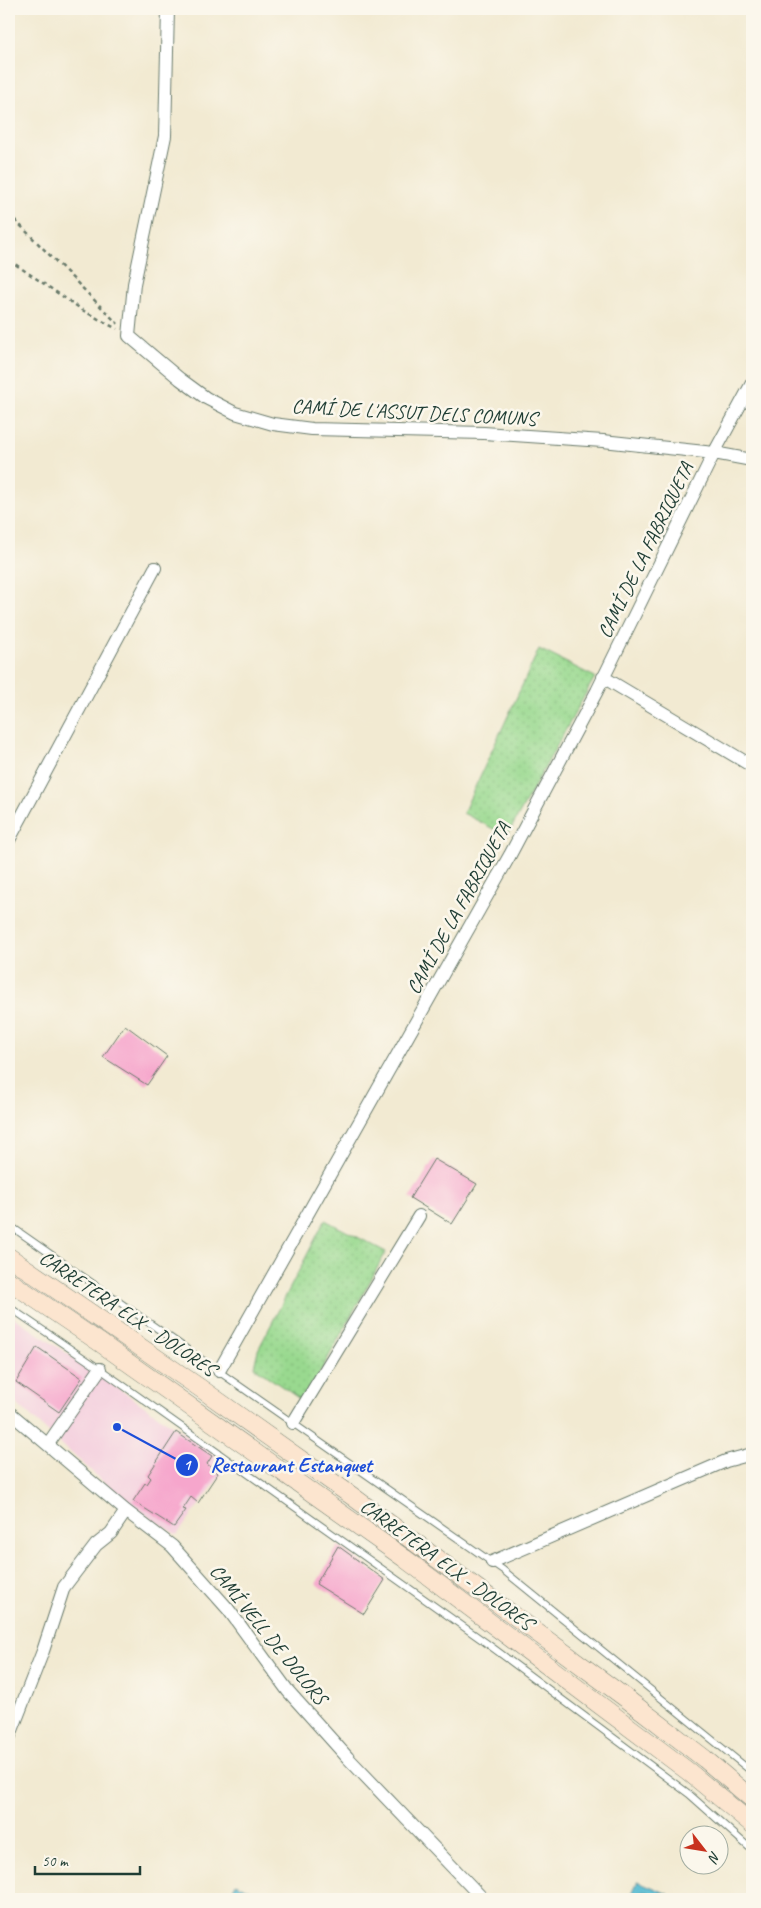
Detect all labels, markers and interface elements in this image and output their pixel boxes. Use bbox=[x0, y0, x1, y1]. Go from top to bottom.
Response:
street label: CAMÍ DE L'ASSUT DELS COMUNS bbox=[291, 394, 541, 432]
street label: CAMÍ DE LA FABRIQUETA bbox=[592, 457, 699, 642]
street label: CAMÍ DE LA FABRIQUETA bbox=[401, 817, 516, 998]
street label: CARRETERA ELX - DOLORES bbox=[35, 1245, 224, 1384]
callout: Restaurant Estanquet bbox=[175, 1447, 381, 1483]
text: Restaurant Estanquet bbox=[210, 1452, 374, 1478]
text: 1 bbox=[184, 1456, 193, 1475]
street label: CARRETERA ELX - DOLORES bbox=[355, 1493, 541, 1638]
street label: CAMÍ VELL DE DOLORS bbox=[204, 1559, 334, 1711]
north arrow bbox=[678, 1826, 728, 1876]
scale bar bbox=[35, 1843, 140, 1875]
text: N bbox=[704, 1848, 724, 1867]
text: 50 m bbox=[42, 1852, 69, 1871]

